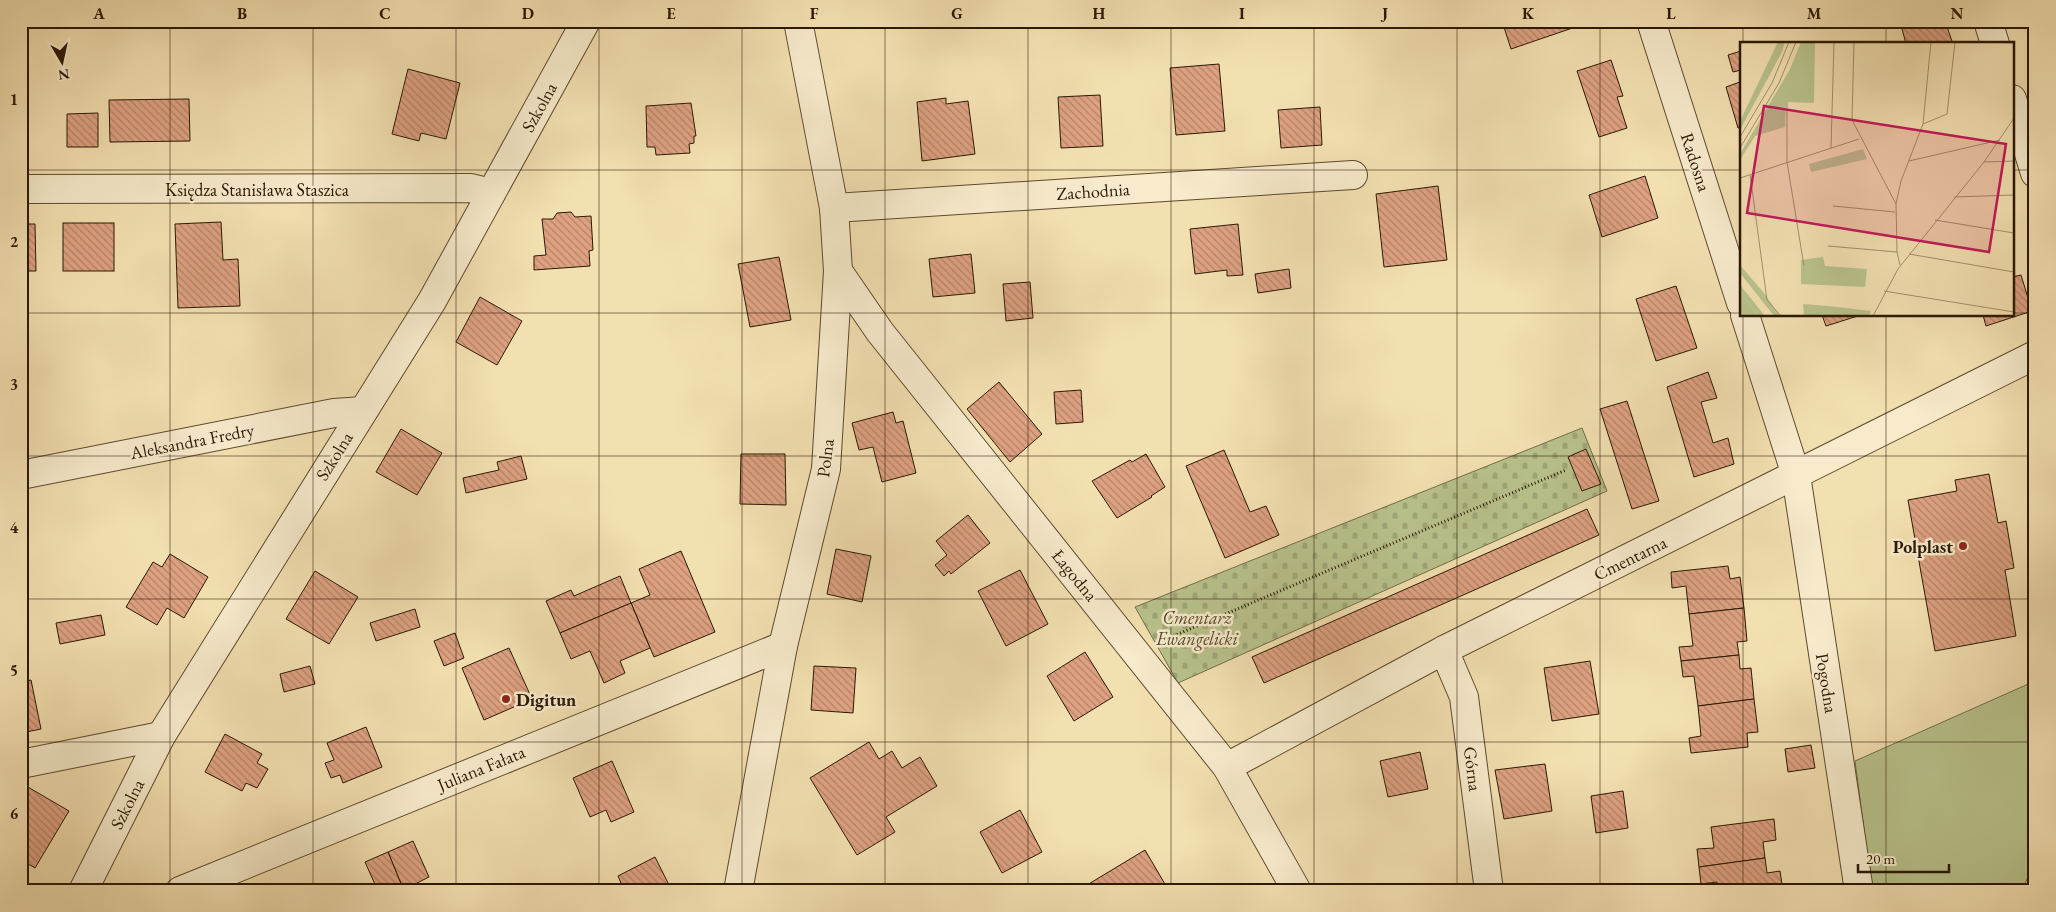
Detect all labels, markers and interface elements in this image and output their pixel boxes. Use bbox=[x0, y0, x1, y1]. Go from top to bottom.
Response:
text: A bbox=[92, 3, 105, 24]
text: B bbox=[237, 3, 247, 24]
text: C bbox=[379, 3, 391, 24]
text: D bbox=[522, 3, 534, 24]
text: E bbox=[666, 3, 676, 24]
text: F bbox=[810, 3, 819, 24]
text: G bbox=[951, 3, 963, 24]
text: H bbox=[1093, 3, 1106, 24]
text: I bbox=[1239, 3, 1245, 24]
text: J bbox=[1380, 3, 1388, 24]
text: K bbox=[1522, 3, 1535, 24]
text: L bbox=[1666, 3, 1676, 24]
text: M bbox=[1807, 3, 1822, 24]
text: N bbox=[1951, 3, 1964, 24]
north arrow bbox=[38, 38, 88, 88]
inset map bbox=[1740, 42, 2014, 316]
text: N bbox=[56, 65, 71, 85]
street label: Szkolna bbox=[516, 77, 562, 136]
text: 1 bbox=[10, 89, 18, 110]
street label: Radosna bbox=[1676, 130, 1717, 195]
street label: Zachodnia bbox=[1055, 177, 1131, 205]
street label: Księdza Stanisława Staszica bbox=[165, 178, 350, 201]
text: 2 bbox=[10, 231, 19, 252]
text: 3 bbox=[10, 374, 18, 395]
street label: Aleksandra Fredry bbox=[127, 418, 256, 464]
street label: Szkolna bbox=[310, 427, 358, 485]
street label: Polna bbox=[811, 437, 839, 479]
text: 4 bbox=[10, 517, 19, 538]
street label: Cmentarna bbox=[1590, 530, 1671, 586]
place label: Polplast bbox=[1893, 535, 1953, 558]
marker: Polplast bbox=[1957, 540, 1969, 552]
street label: Łagodna bbox=[1047, 544, 1103, 606]
park label: Cmentarz Ewangelicki bbox=[1155, 606, 1238, 651]
street label: Pogodna bbox=[1811, 651, 1843, 715]
text: 5 bbox=[10, 660, 18, 681]
place label: Digitun bbox=[516, 688, 576, 711]
marker: Digitun bbox=[500, 693, 512, 705]
street label: Juliana Fałata bbox=[432, 740, 529, 797]
street label: Górna bbox=[1459, 745, 1487, 793]
street label: Szkolna bbox=[105, 774, 150, 833]
text: 6 bbox=[10, 803, 19, 824]
scale bar bbox=[1858, 842, 1950, 874]
text: 20 m bbox=[1866, 849, 1895, 868]

